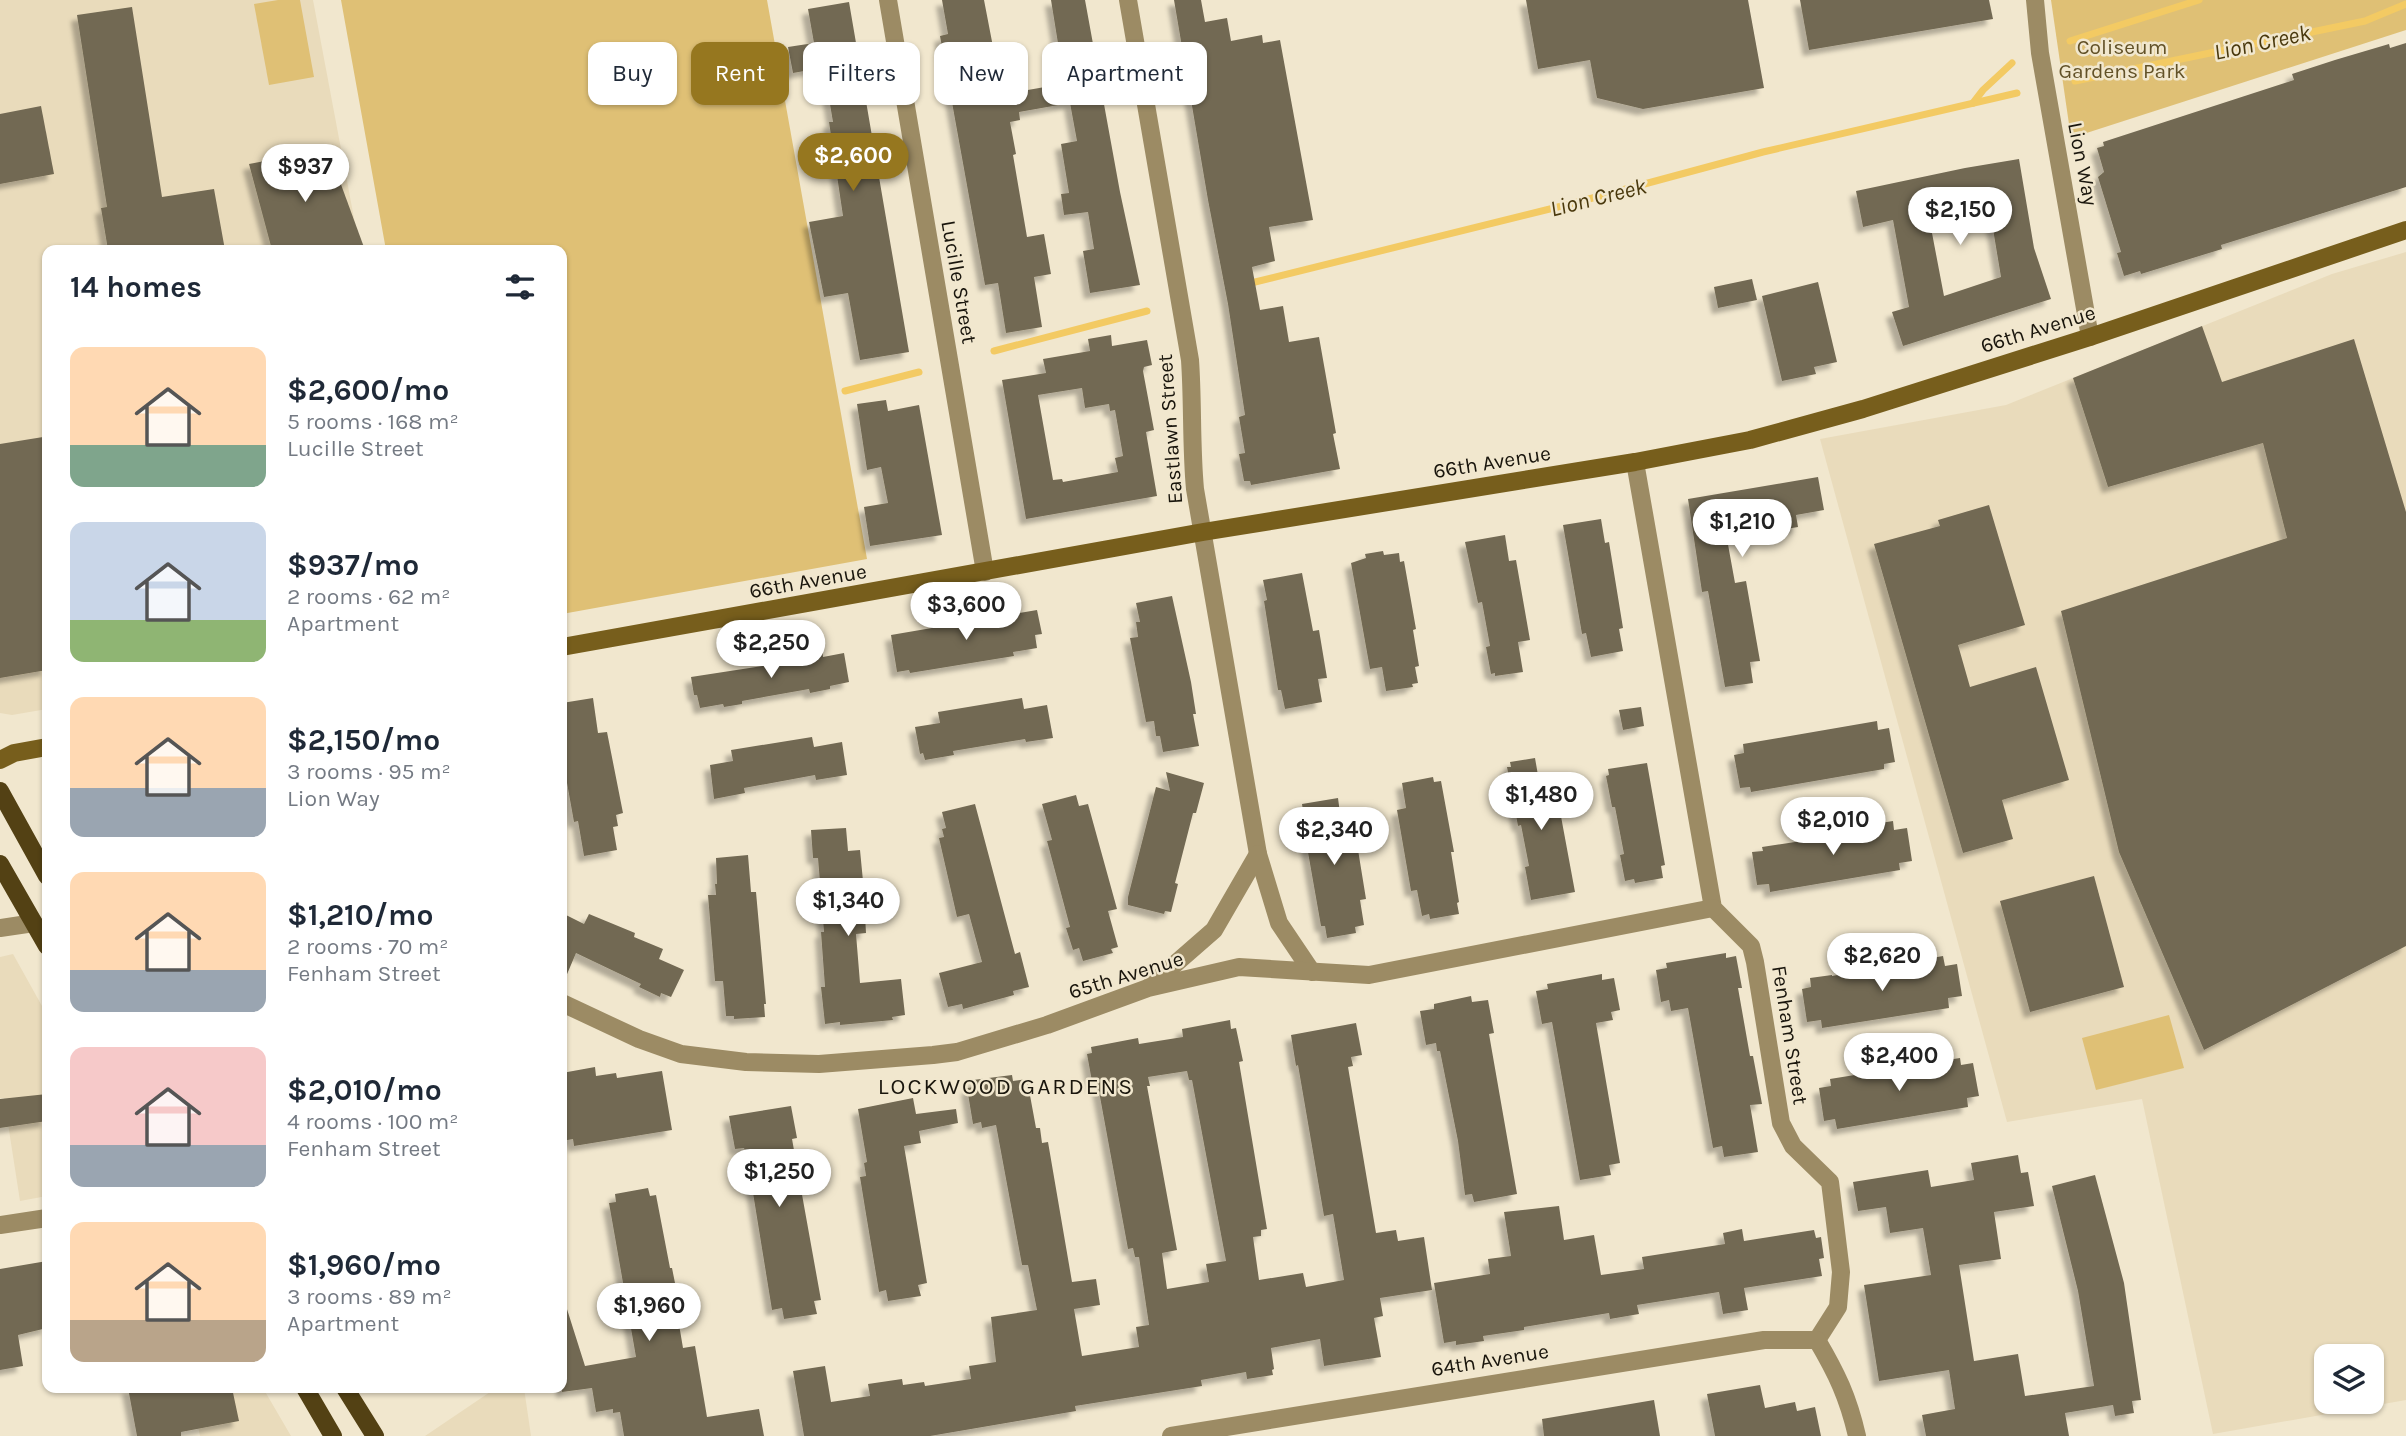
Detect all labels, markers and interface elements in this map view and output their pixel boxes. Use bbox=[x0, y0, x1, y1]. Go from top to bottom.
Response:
water label: Lion Creek bbox=[2211, 19, 2313, 66]
park label: Coliseum Gardens Park bbox=[2058, 35, 2186, 83]
chip: Buy bbox=[588, 42, 677, 105]
chip: Rent bbox=[691, 42, 789, 105]
chip: Filters bbox=[803, 42, 920, 105]
chip: New bbox=[934, 42, 1028, 105]
chip: Apartment bbox=[1042, 42, 1207, 105]
street label: Lion Way bbox=[2063, 120, 2103, 208]
pin: $2,600 bbox=[796, 134, 910, 193]
text: $2,600 bbox=[814, 142, 892, 169]
pin: $937 bbox=[264, 144, 346, 204]
text: $937 bbox=[277, 153, 333, 180]
water label: Lion Creek bbox=[1547, 172, 1649, 222]
pin: $2,150 bbox=[1903, 188, 2017, 247]
text: $2,150 bbox=[1924, 196, 1996, 223]
street label: Lucille Street bbox=[936, 218, 982, 346]
icon: filters bbox=[501, 268, 539, 306]
text: 14 homes bbox=[70, 269, 202, 305]
street label: 66th Avenue bbox=[1978, 300, 2098, 358]
street label: Eastlawn Street bbox=[1153, 353, 1187, 505]
text: $2,600/mo bbox=[287, 372, 449, 408]
icon: home bbox=[126, 375, 210, 459]
text: 5 rooms · 168 m² bbox=[287, 408, 459, 435]
text: Lucille Street bbox=[287, 435, 424, 462]
street label: 66th Avenue bbox=[1431, 441, 1553, 483]
pin: $1,210 bbox=[1685, 500, 1799, 559]
text: $1,210 bbox=[1709, 508, 1775, 535]
text: $937/mo bbox=[287, 547, 419, 583]
icon: home bbox=[126, 550, 210, 634]
street label: 66th Avenue bbox=[747, 559, 869, 603]
pin: $3,600 bbox=[909, 582, 1023, 642]
text: 2 rooms · 62 m² bbox=[287, 583, 451, 610]
text: $3,600 bbox=[926, 591, 1006, 618]
text: Apartment bbox=[287, 610, 399, 637]
pin: $2,250 bbox=[714, 620, 828, 680]
text: $2,250 bbox=[732, 629, 810, 656]
text: $2,150/mo bbox=[287, 722, 440, 758]
icon: home bbox=[126, 725, 210, 809]
text: 3 rooms · 95 m² bbox=[287, 758, 451, 785]
pin: $1,480 bbox=[1484, 772, 1598, 832]
text: $1,480 bbox=[1505, 781, 1577, 808]
text: Lion Way bbox=[287, 785, 380, 812]
pin: $2,010 bbox=[1776, 798, 1890, 857]
text: $2,010 bbox=[1797, 806, 1869, 833]
pin: $2,340 bbox=[1277, 808, 1391, 867]
text: $2,340 bbox=[1295, 816, 1373, 843]
pin: $1,340 bbox=[791, 878, 905, 938]
text: $1,340 bbox=[812, 887, 884, 914]
text: $1,210/mo bbox=[287, 897, 433, 933]
icon: home bbox=[126, 900, 210, 984]
text: 2 rooms · 70 m² bbox=[287, 933, 449, 960]
pin: $2,620 bbox=[1825, 934, 1939, 993]
text: $2,620 bbox=[1843, 942, 1921, 969]
street label: 65th Avenue bbox=[1066, 946, 1186, 1004]
text: Fenham Street bbox=[287, 960, 441, 987]
street label: Fenham Street bbox=[1767, 964, 1813, 1106]
pin: $2,400 bbox=[1842, 1034, 1956, 1093]
text: $2,400 bbox=[1860, 1042, 1938, 1069]
text: $2,010/mo bbox=[287, 1072, 442, 1108]
district label: LOCKWOOD GARDENS bbox=[878, 1073, 1134, 1100]
icon: home bbox=[126, 1075, 210, 1159]
text: 4 rooms · 100 m² bbox=[287, 1108, 459, 1135]
text: Fenham Street bbox=[287, 1135, 441, 1162]
pin: $1,250 bbox=[722, 1150, 836, 1209]
text: $1,250 bbox=[743, 1158, 815, 1185]
text: $1,960/mo bbox=[287, 1247, 441, 1283]
icon: home bbox=[126, 1250, 210, 1334]
text: 3 rooms · 89 m² bbox=[287, 1283, 452, 1310]
pin: $1,960 bbox=[592, 1284, 706, 1343]
text: $1,960 bbox=[613, 1292, 685, 1319]
text: Apartment bbox=[287, 1310, 399, 1337]
street label: 64th Avenue bbox=[1430, 1339, 1550, 1381]
map controls bbox=[2314, 1344, 2384, 1414]
button: layers bbox=[2314, 1344, 2384, 1414]

